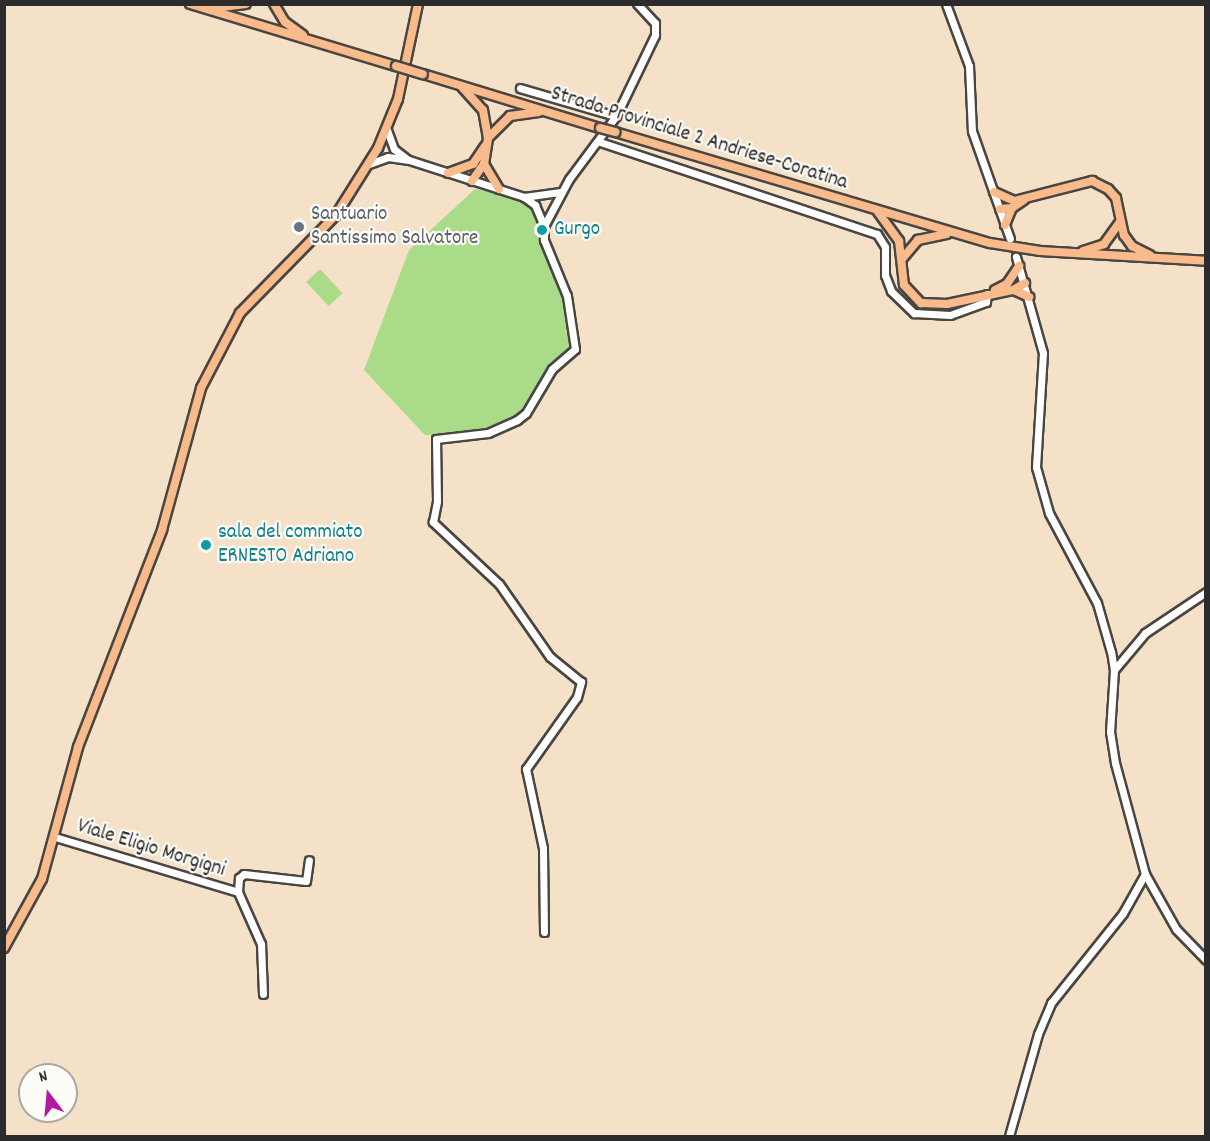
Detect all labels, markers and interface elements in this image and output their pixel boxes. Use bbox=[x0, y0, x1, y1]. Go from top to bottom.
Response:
street label: Strada Provinciale 2 Andriese-Coratina bbox=[548, 82, 850, 196]
place label: Santuario Santissimo Salvatore bbox=[311, 202, 478, 252]
place label: Gurgo bbox=[554, 217, 600, 243]
marker: Santuario Santissimo Salvatore bbox=[292, 220, 306, 234]
marker: Gurgo bbox=[535, 223, 549, 237]
place label: sala del commiato ERNESTO Adriano bbox=[218, 520, 363, 570]
marker: sala del commiato ERNESTO Adriano bbox=[199, 538, 213, 552]
street label: Viale Eligio Morgigni bbox=[74, 814, 228, 884]
north arrow bbox=[18, 1063, 78, 1123]
text: N bbox=[36, 1065, 50, 1089]

